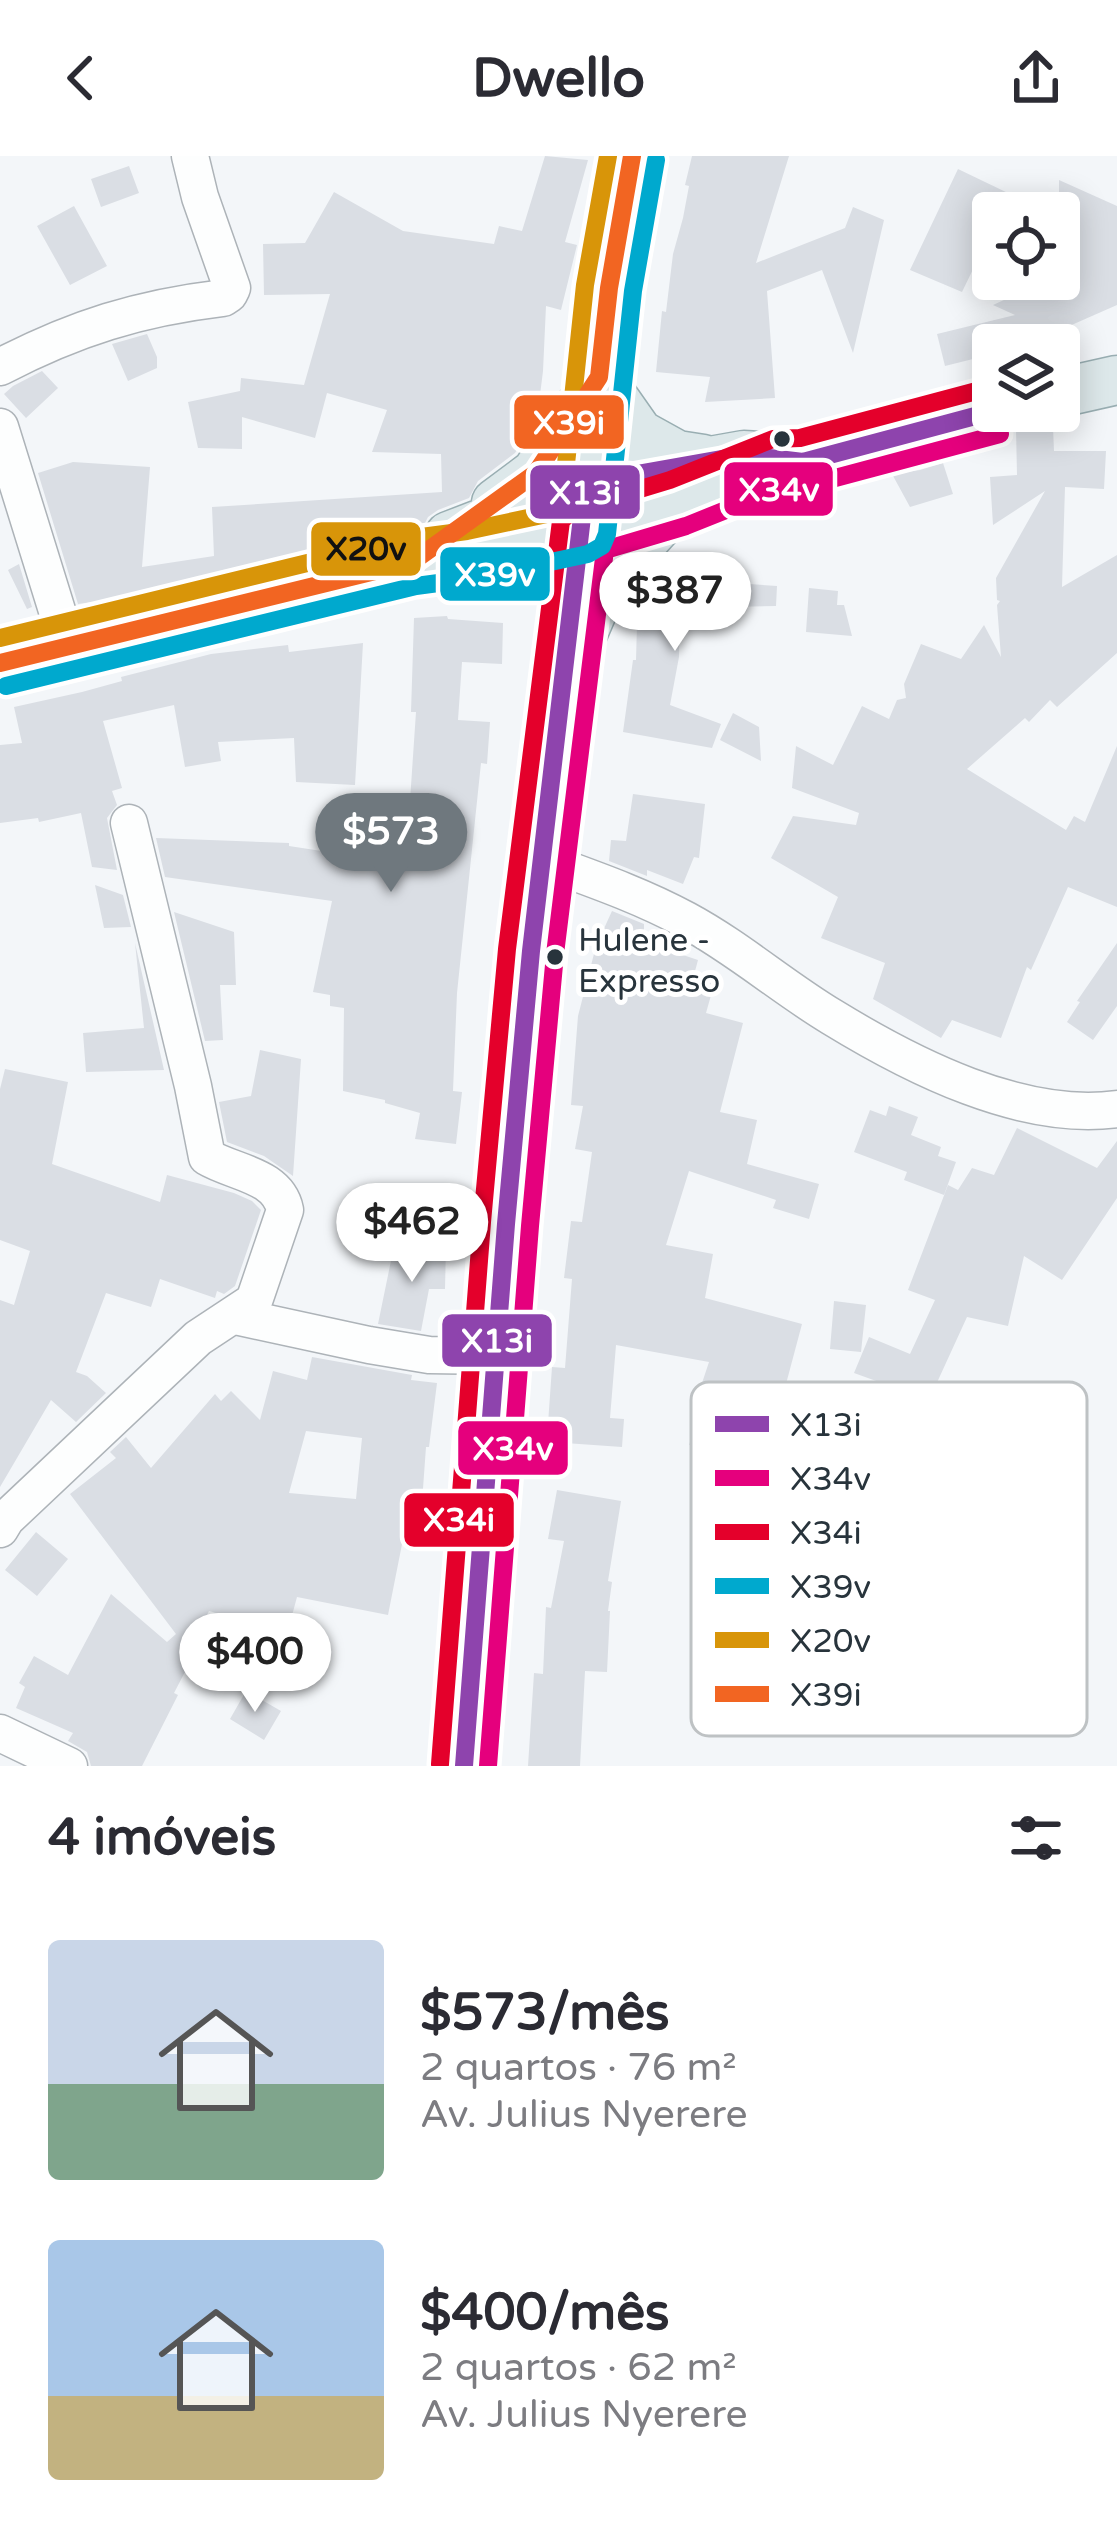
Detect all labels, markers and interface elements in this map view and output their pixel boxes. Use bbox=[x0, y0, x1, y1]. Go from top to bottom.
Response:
icon: back bbox=[48, 45, 114, 111]
icon: share bbox=[1003, 45, 1069, 111]
text: Dwello bbox=[472, 46, 645, 111]
map controls bbox=[972, 192, 1080, 432]
button: locate bbox=[972, 192, 1080, 300]
button: layers bbox=[972, 324, 1080, 432]
line badge: X39i bbox=[512, 393, 626, 451]
text: X39i bbox=[533, 404, 605, 443]
unlabelled marker bbox=[771, 428, 793, 450]
line badge: X34v bbox=[722, 460, 835, 518]
line badge: X13i bbox=[528, 463, 642, 521]
text: X34v bbox=[738, 471, 820, 510]
text: X13i bbox=[549, 474, 621, 513]
line badge: X20v bbox=[309, 520, 423, 578]
text: X20v bbox=[325, 530, 407, 569]
line badge: X39v bbox=[438, 545, 552, 603]
pin: $387 bbox=[604, 552, 746, 654]
text: X39v bbox=[454, 556, 536, 595]
text: $387 bbox=[626, 567, 724, 614]
pin: $573 bbox=[320, 793, 462, 895]
text: $573 bbox=[342, 808, 440, 855]
place label: Hulene - Expresso bbox=[578, 921, 720, 1001]
marker: Hulene - Expresso bbox=[544, 946, 566, 968]
pin: $462 bbox=[341, 1183, 483, 1285]
text: $462 bbox=[363, 1198, 461, 1245]
line badge: X13i bbox=[440, 1312, 554, 1369]
text: X13i bbox=[461, 1322, 533, 1361]
legend bbox=[691, 1382, 1087, 1736]
text: X13i bbox=[790, 1406, 862, 1445]
line badge: X34v bbox=[456, 1419, 570, 1477]
text: X34v bbox=[472, 1430, 554, 1469]
text: X34v bbox=[790, 1460, 871, 1499]
line badge: X34i bbox=[402, 1491, 516, 1549]
text: X34i bbox=[423, 1501, 495, 1540]
text: X34i bbox=[790, 1514, 862, 1553]
text: X39v bbox=[790, 1568, 871, 1607]
pin: $400 bbox=[184, 1613, 326, 1715]
text: X20v bbox=[790, 1622, 871, 1661]
text: $400 bbox=[206, 1628, 304, 1675]
text: X39i bbox=[790, 1676, 862, 1715]
icon: filters bbox=[1003, 1805, 1069, 1871]
text: 4 imóveis bbox=[48, 1807, 276, 1869]
text: $573/mês bbox=[420, 1982, 670, 2044]
icon: home bbox=[144, 1988, 288, 2132]
text: 2 quartos · 76 m² bbox=[420, 2044, 737, 2091]
text: Av. Julius Nyerere bbox=[420, 2091, 748, 2138]
text: $400/mês bbox=[420, 2282, 670, 2344]
icon: home bbox=[144, 2288, 288, 2432]
text: 2 quartos · 62 m² bbox=[420, 2344, 737, 2391]
text: Av. Julius Nyerere bbox=[420, 2391, 748, 2438]

